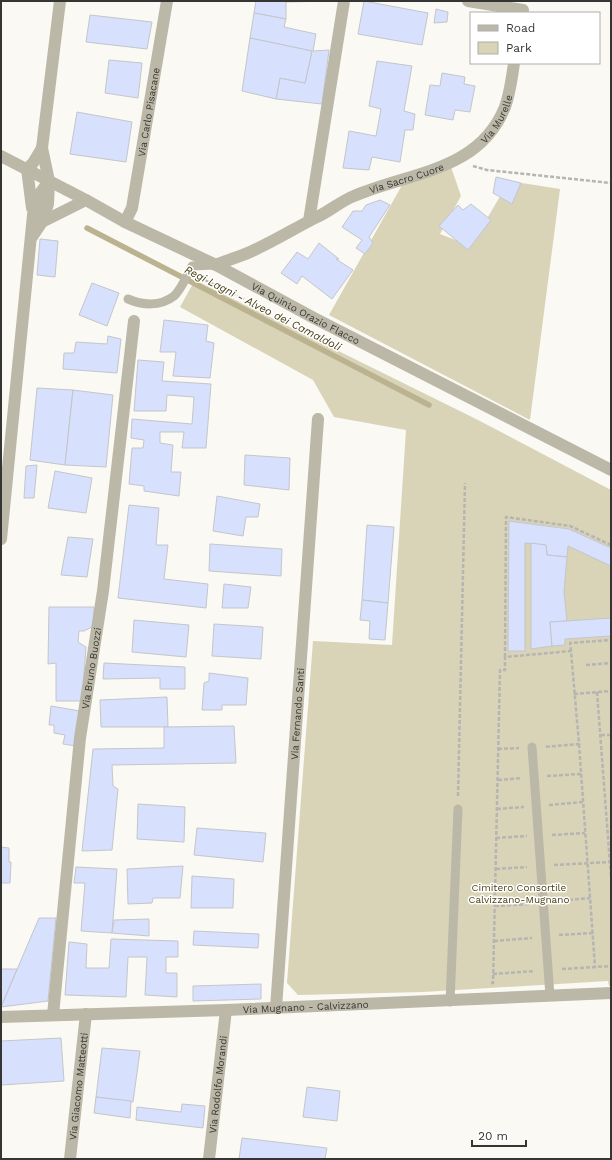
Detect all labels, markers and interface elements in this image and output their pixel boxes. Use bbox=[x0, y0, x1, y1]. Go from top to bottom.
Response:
legend bbox=[470, 12, 600, 64]
text: Road bbox=[506, 21, 535, 35]
text: Park bbox=[506, 41, 532, 55]
street label: Via Carlo Pisacane bbox=[136, 67, 162, 157]
street label: Via Murelle bbox=[478, 93, 514, 146]
street label: Via Sacro Cuore bbox=[368, 161, 446, 196]
water label: Regi Lagni - Alveo dei Camaldoli bbox=[182, 263, 344, 354]
street label: Via Quinto Orazio Flacco bbox=[250, 280, 361, 346]
street label: Via Bruno Buozzi bbox=[80, 627, 103, 710]
street label: Via Fernando Santi bbox=[289, 667, 306, 760]
park label: Cimitero Consortile Calvizzano-Mugnano bbox=[469, 882, 569, 905]
street label: Via Mugnano - Calvizzano bbox=[243, 999, 369, 1015]
street label: Via Giacomo Matteotti bbox=[67, 1032, 90, 1141]
street label: Via Rodolfo Morandi bbox=[207, 1035, 229, 1134]
scale bar bbox=[472, 1122, 526, 1148]
text: 20 m bbox=[478, 1129, 508, 1143]

